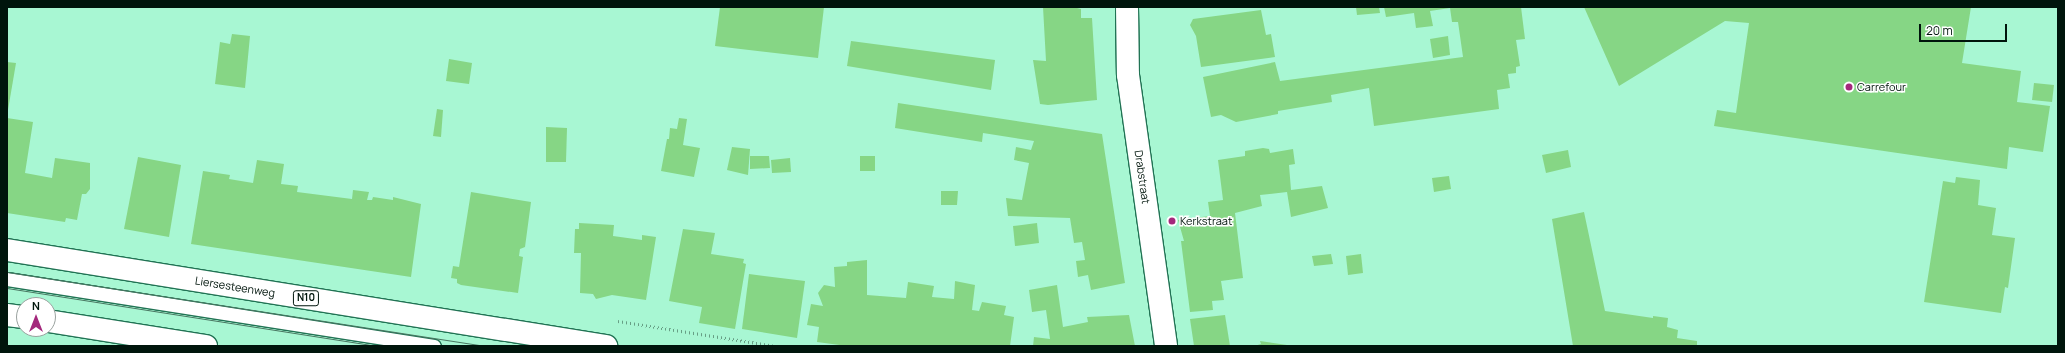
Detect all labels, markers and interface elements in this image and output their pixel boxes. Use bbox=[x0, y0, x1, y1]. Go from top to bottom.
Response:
scale bar bbox=[1921, 16, 2009, 42]
text: 20 m bbox=[1926, 22, 1953, 39]
place label: Carrefour bbox=[1857, 80, 1906, 94]
marker: Carrefour bbox=[1844, 82, 1854, 92]
street label: Drabstraat bbox=[1132, 149, 1152, 205]
place label: Kerkstraat bbox=[1180, 214, 1232, 228]
marker: Kerkstraat bbox=[1167, 216, 1177, 226]
street label: Liersesteenweg bbox=[194, 274, 276, 300]
road number: N10 bbox=[292, 290, 320, 306]
north arrow bbox=[16, 297, 56, 337]
text: N bbox=[32, 298, 40, 313]

